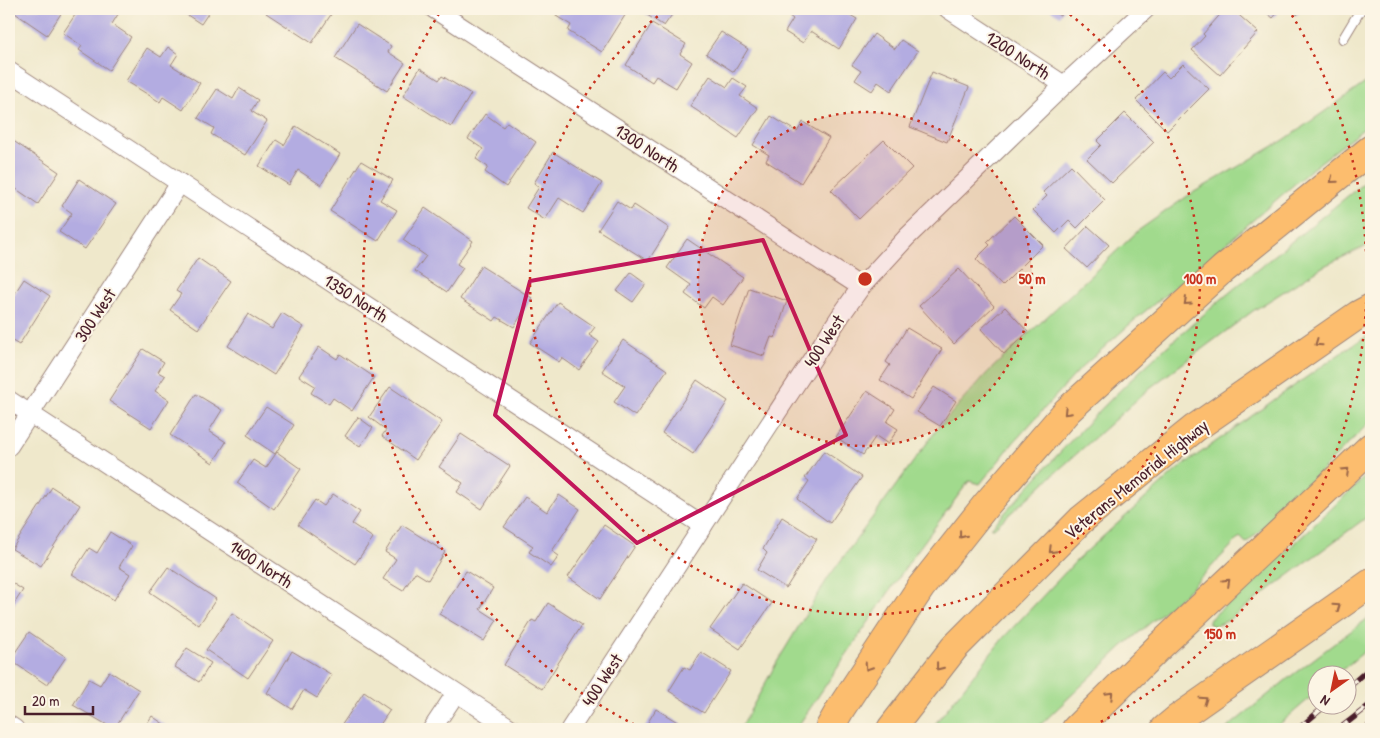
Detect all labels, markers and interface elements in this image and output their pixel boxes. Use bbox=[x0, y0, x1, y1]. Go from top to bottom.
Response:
street label: 1200 North bbox=[981, 25, 1056, 86]
street label: 1300 North bbox=[610, 118, 685, 178]
one-way arrow bbox=[1330, 175, 1339, 184]
street label: 1350 North bbox=[319, 268, 393, 328]
text: 50 m bbox=[1019, 268, 1045, 289]
text: 100 m bbox=[1184, 268, 1216, 289]
centre of rings bbox=[856, 270, 874, 288]
street label: 300 West bbox=[68, 282, 122, 347]
one-way arrow bbox=[1184, 296, 1193, 305]
street label: 400 West bbox=[798, 309, 851, 372]
one-way arrow bbox=[1314, 337, 1324, 346]
one-way arrow bbox=[1064, 406, 1073, 415]
street label: Veterans Memorial Highway bbox=[1059, 413, 1214, 545]
one-way arrow bbox=[1341, 468, 1350, 477]
one-way arrow bbox=[959, 529, 968, 539]
street label: 1400 North bbox=[224, 534, 298, 594]
one-way arrow bbox=[1048, 544, 1057, 553]
one-way arrow bbox=[1222, 579, 1231, 588]
one-way arrow bbox=[1331, 604, 1341, 613]
text: 150 m bbox=[1204, 623, 1236, 644]
street label: 400 West bbox=[576, 648, 629, 711]
one-way arrow bbox=[937, 661, 945, 670]
one-way arrow bbox=[865, 662, 874, 671]
north arrow bbox=[1308, 666, 1358, 716]
scale bar bbox=[25, 683, 92, 715]
text: 20 m bbox=[32, 690, 59, 711]
text: N bbox=[1316, 691, 1333, 711]
one-way arrow bbox=[1105, 692, 1114, 701]
one-way arrow bbox=[1198, 697, 1207, 706]

